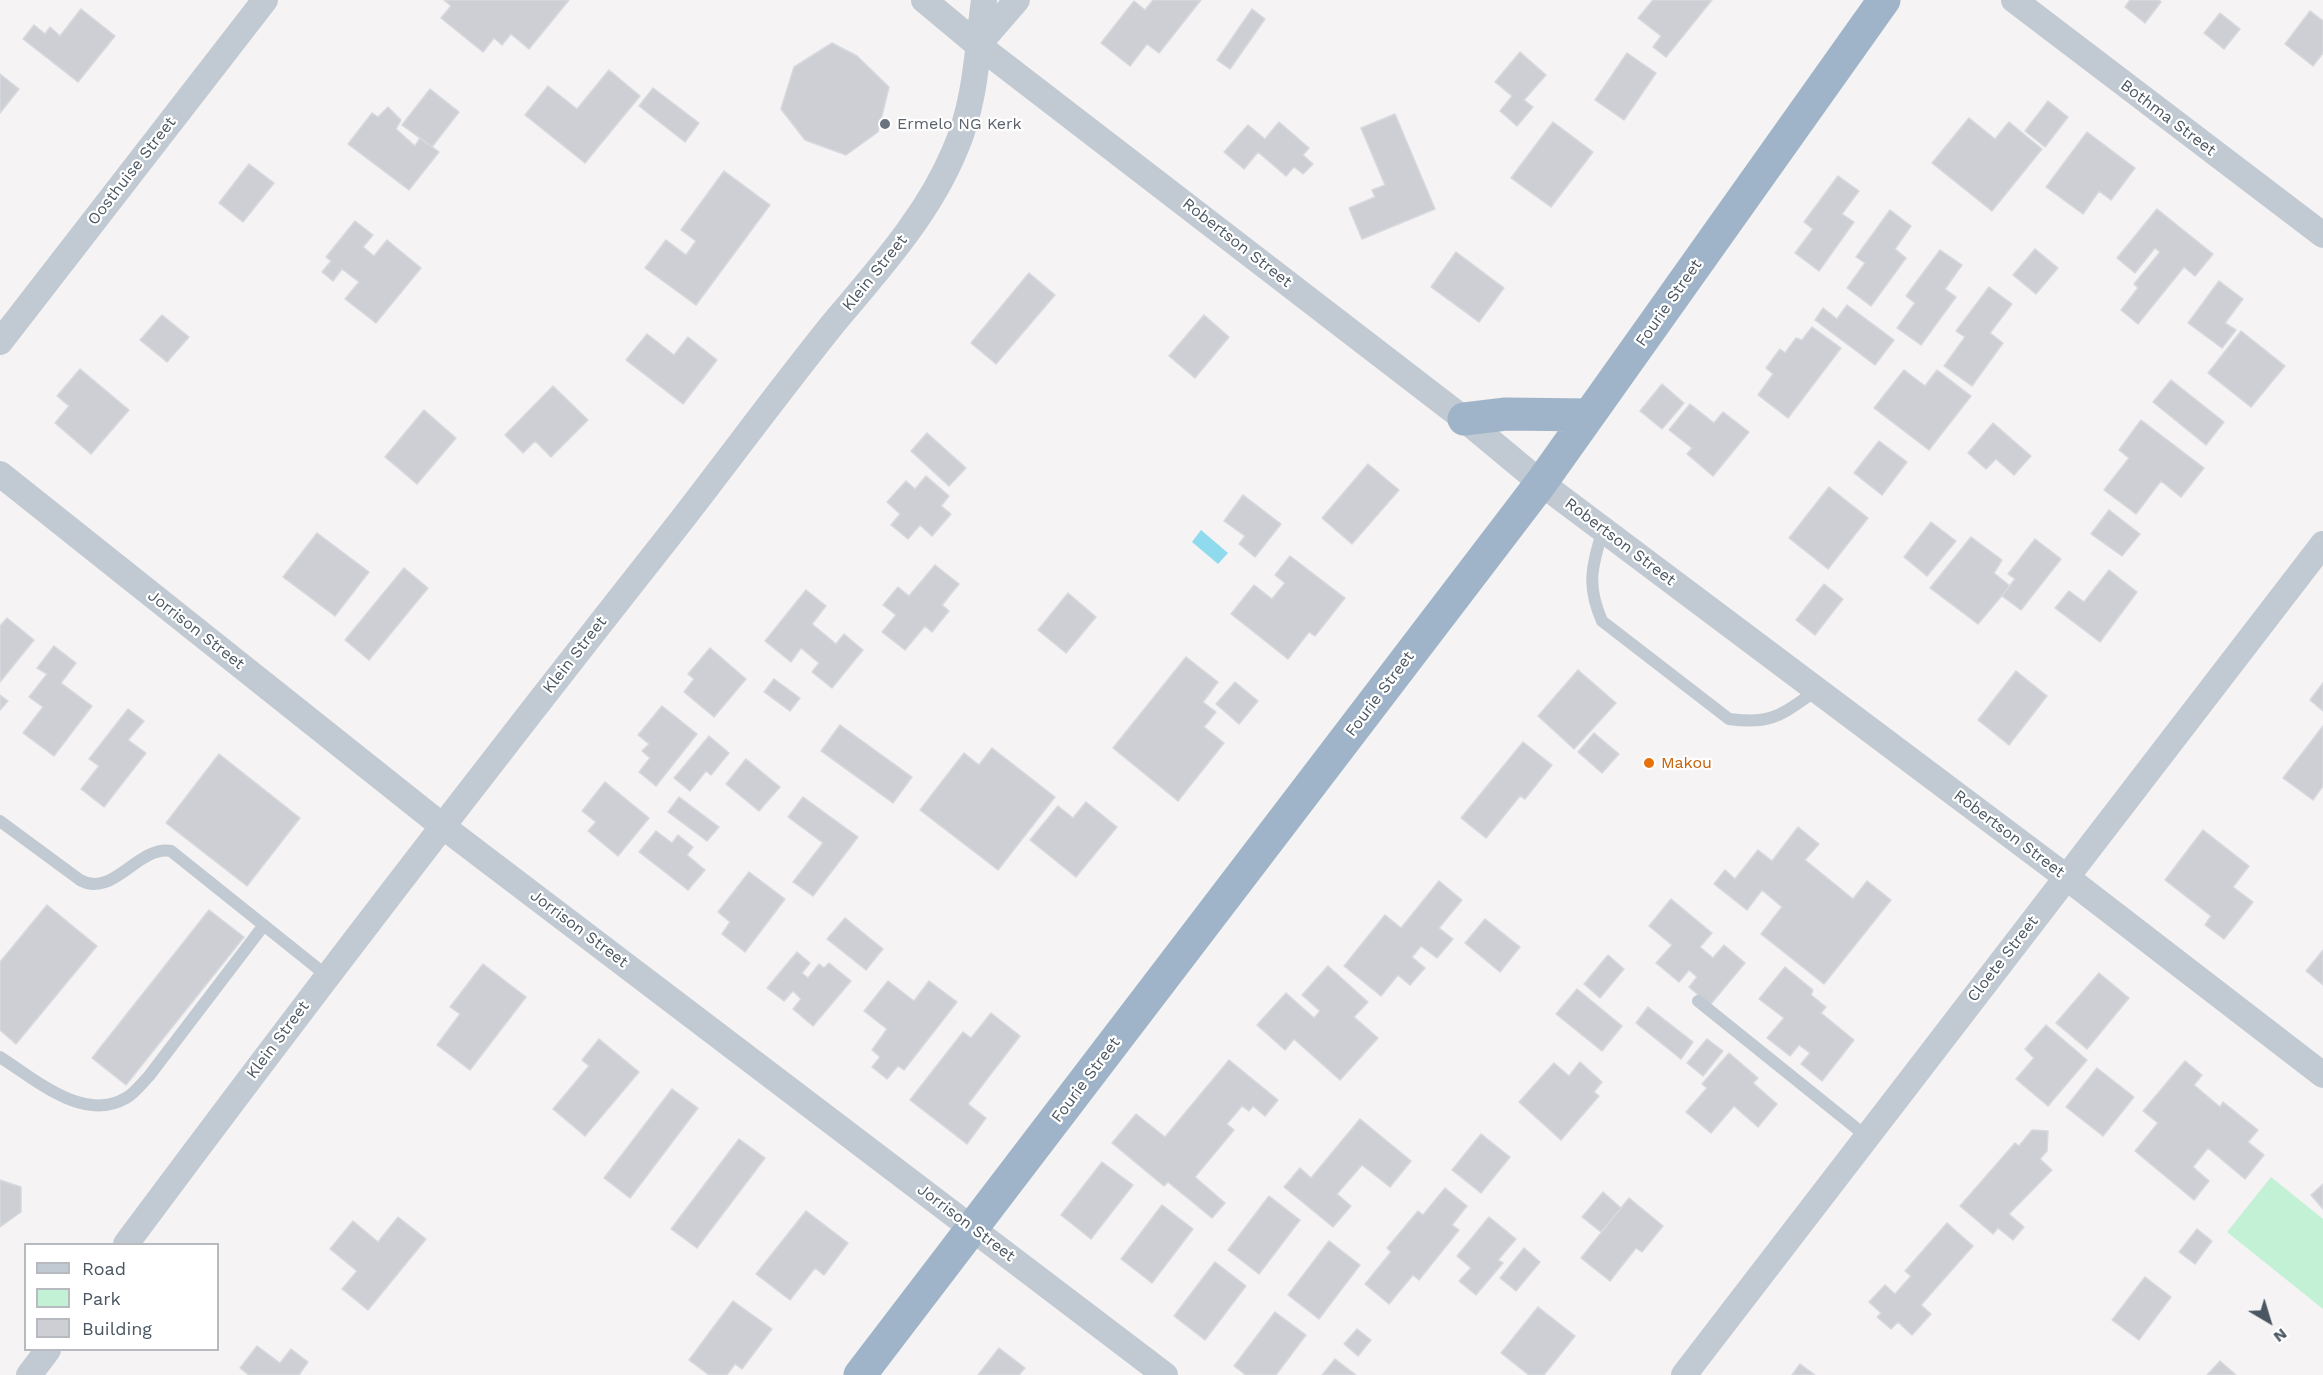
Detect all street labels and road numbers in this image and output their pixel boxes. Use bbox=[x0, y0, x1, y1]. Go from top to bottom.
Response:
street label: Bothma Street bbox=[2117, 76, 2219, 160]
street label: Oosthuise Street bbox=[84, 113, 180, 229]
street label: Robertson Street bbox=[1178, 194, 1296, 292]
street label: Klein Street bbox=[838, 231, 912, 315]
street label: Fourie Street bbox=[1632, 256, 1706, 350]
street label: Robertson Street bbox=[1561, 494, 1679, 590]
street label: Jorrison Street bbox=[144, 586, 248, 674]
street label: Klein Street bbox=[539, 613, 611, 697]
street label: Fourie Street bbox=[1342, 647, 1418, 741]
street label: Robertson Street bbox=[1950, 786, 2068, 882]
street label: Jorrison Street bbox=[526, 886, 632, 972]
street label: Cloete Street bbox=[1963, 912, 2043, 1006]
street label: Klein Street bbox=[243, 997, 313, 1083]
street label: Fourie Street bbox=[1048, 1033, 1124, 1127]
street label: Jorrison Street bbox=[913, 1180, 1019, 1266]

